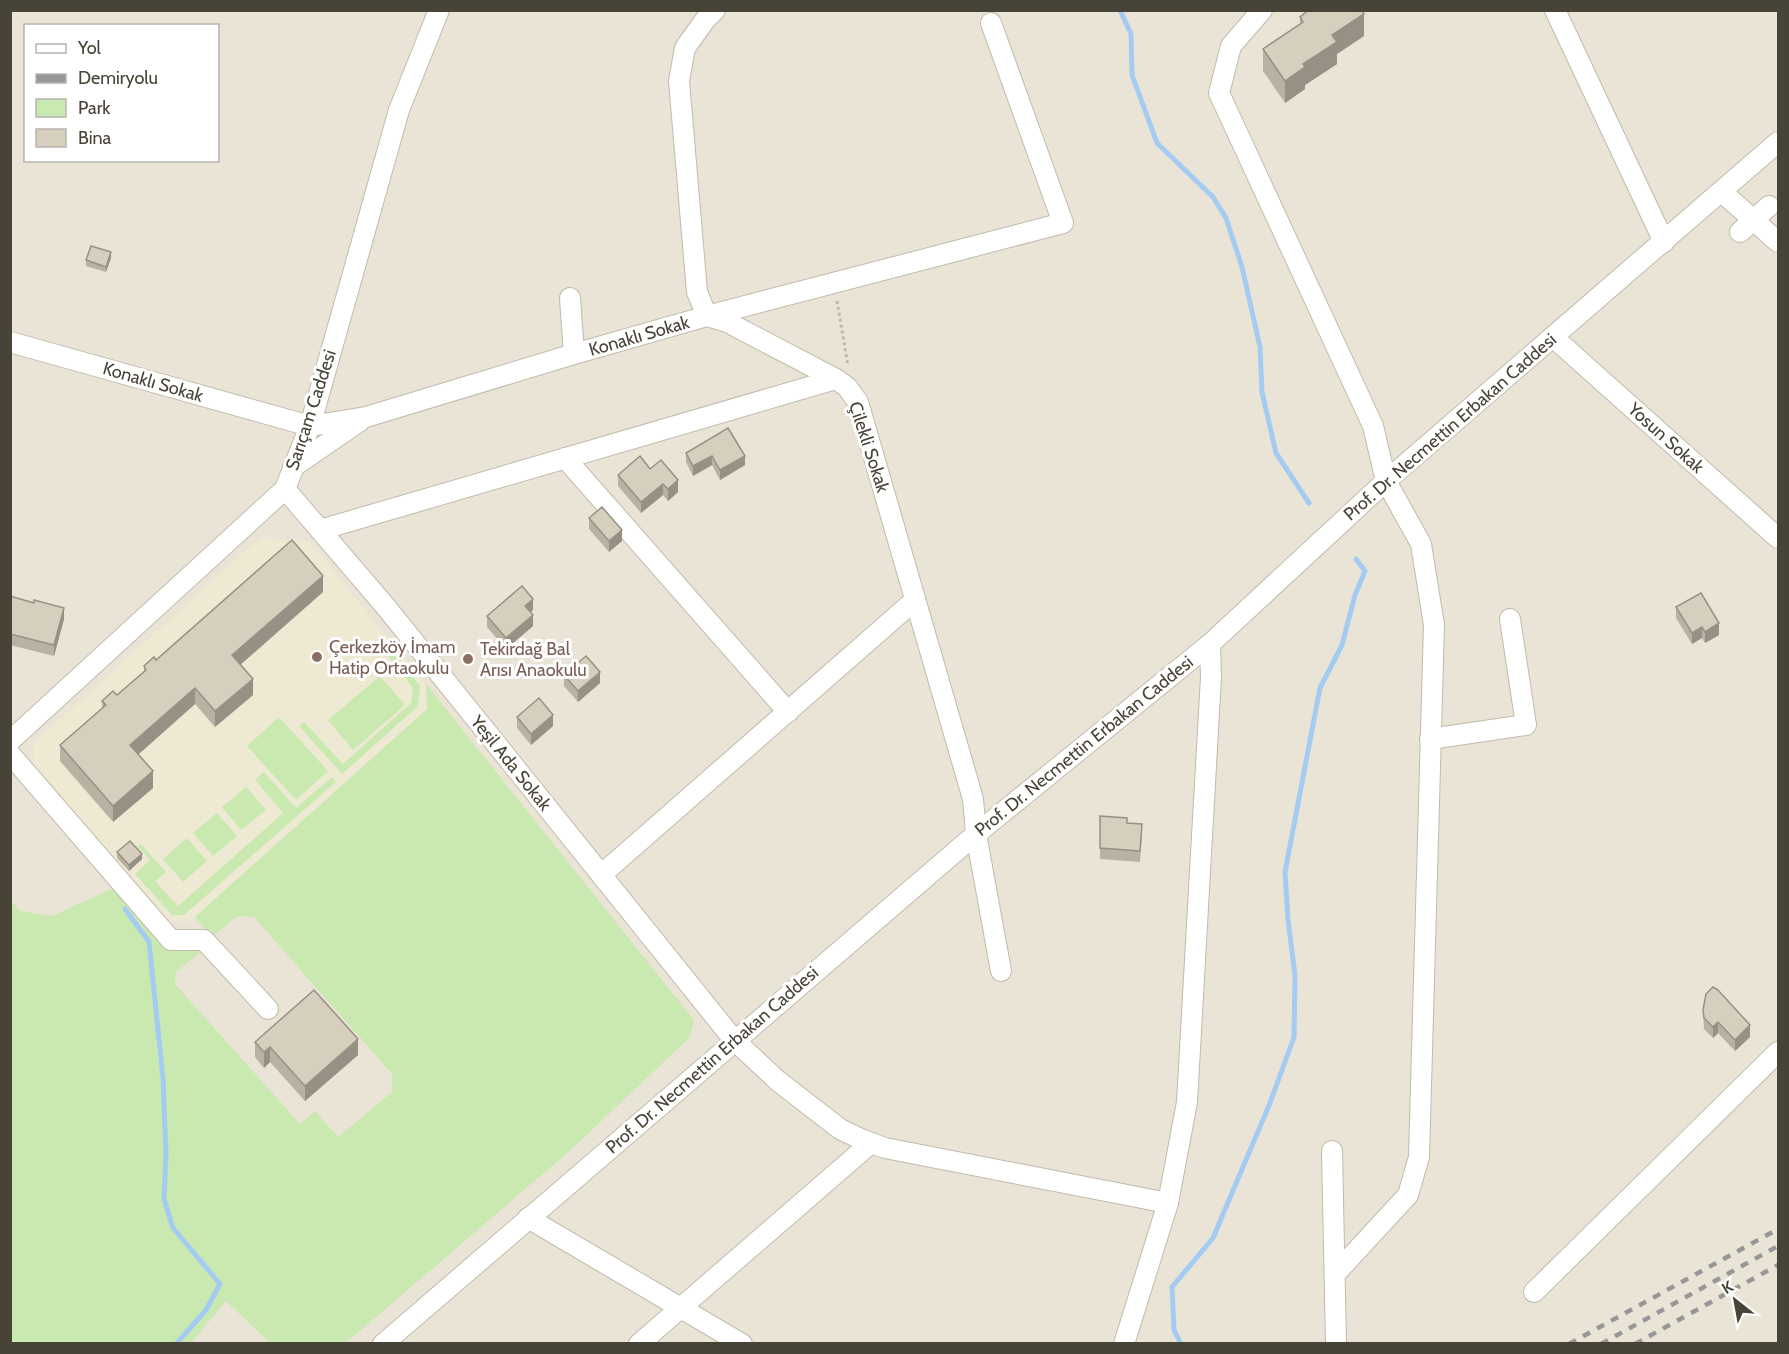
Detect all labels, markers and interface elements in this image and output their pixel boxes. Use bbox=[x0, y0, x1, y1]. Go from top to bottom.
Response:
legend bbox=[24, 24, 219, 162]
text: Yol bbox=[77, 37, 102, 59]
text: Demiryolu bbox=[78, 67, 158, 89]
text: Park bbox=[78, 97, 111, 119]
text: Bina bbox=[78, 127, 112, 149]
street label: Konaklı Sokak bbox=[586, 311, 693, 361]
street label: Prof. Dr. Necmettin Erbakan Caddesi bbox=[1339, 329, 1561, 525]
street label: Sarıçam Caddesi bbox=[281, 347, 341, 473]
street label: Konaklı Sokak bbox=[100, 357, 207, 407]
street label: Yosun Sokak bbox=[1623, 397, 1709, 478]
street label: Çilekli Sokak bbox=[844, 399, 894, 496]
place label: Çerkezköy İmam Hatip Ortaokulu bbox=[329, 636, 455, 679]
place label: Tekirdağ Bal Arısı Anaokulu bbox=[480, 638, 587, 681]
marker: Çerkezköy İmam Hatip Ortaokulu bbox=[310, 650, 324, 664]
street label: Prof. Dr. Necmettin Erbakan Caddesi bbox=[970, 651, 1198, 841]
marker: Tekirdağ Bal Arısı Anaokulu bbox=[461, 652, 475, 666]
street label: Yeşil Ada Sokak bbox=[465, 710, 557, 816]
street label: Prof. Dr. Necmettin Erbakan Caddesi bbox=[601, 962, 823, 1158]
north arrow bbox=[1705, 1270, 1765, 1330]
text: K bbox=[1718, 1277, 1737, 1298]

